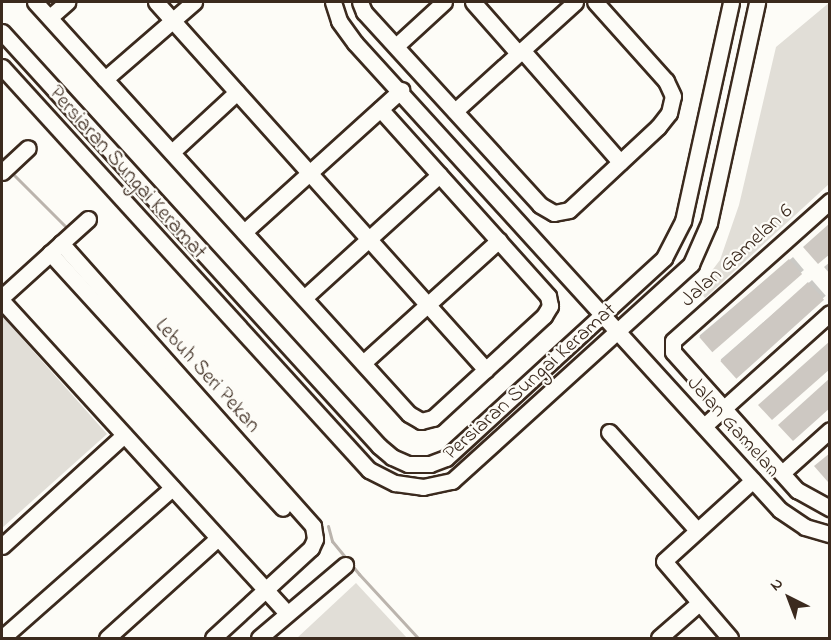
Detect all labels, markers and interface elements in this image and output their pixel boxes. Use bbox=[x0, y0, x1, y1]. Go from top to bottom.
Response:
street label: Persiaran Sungai Keramat bbox=[43, 81, 211, 265]
street label: Jalan Gamelan 6 bbox=[676, 199, 798, 313]
street label: Persiaran Sungai Keramat bbox=[438, 298, 622, 466]
street label: Lebuh Seri Pekan bbox=[149, 314, 265, 438]
street label: Jalan Gamelan bbox=[681, 371, 785, 483]
north arrow bbox=[759, 568, 819, 628]
text: N bbox=[765, 572, 789, 597]

